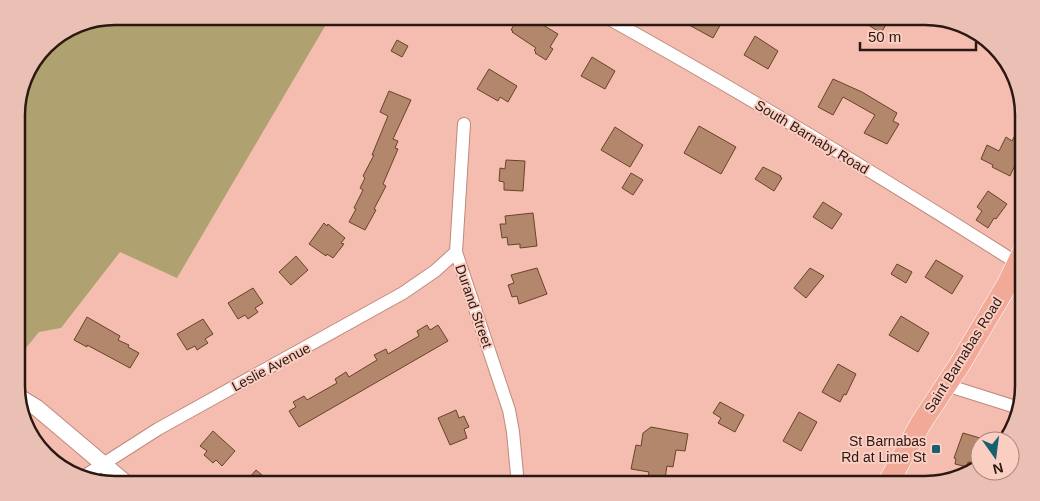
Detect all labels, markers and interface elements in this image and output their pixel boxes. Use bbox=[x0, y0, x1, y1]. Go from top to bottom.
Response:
scale bar bbox=[860, 20, 976, 52]
text: 50 m bbox=[868, 28, 901, 45]
street label: South Barnaby Road bbox=[752, 97, 872, 177]
street label: Durand Street bbox=[452, 262, 496, 350]
street label: Saint Barnabas Road bbox=[921, 294, 1005, 416]
street label: Leslie Avenue bbox=[229, 339, 313, 394]
north arrow bbox=[970, 431, 1020, 481]
place label: St Barnabas Rd at Lime St bbox=[841, 433, 926, 465]
marker: St Barnabas Rd at Lime St bbox=[930, 443, 942, 455]
text: N bbox=[991, 460, 1005, 478]

